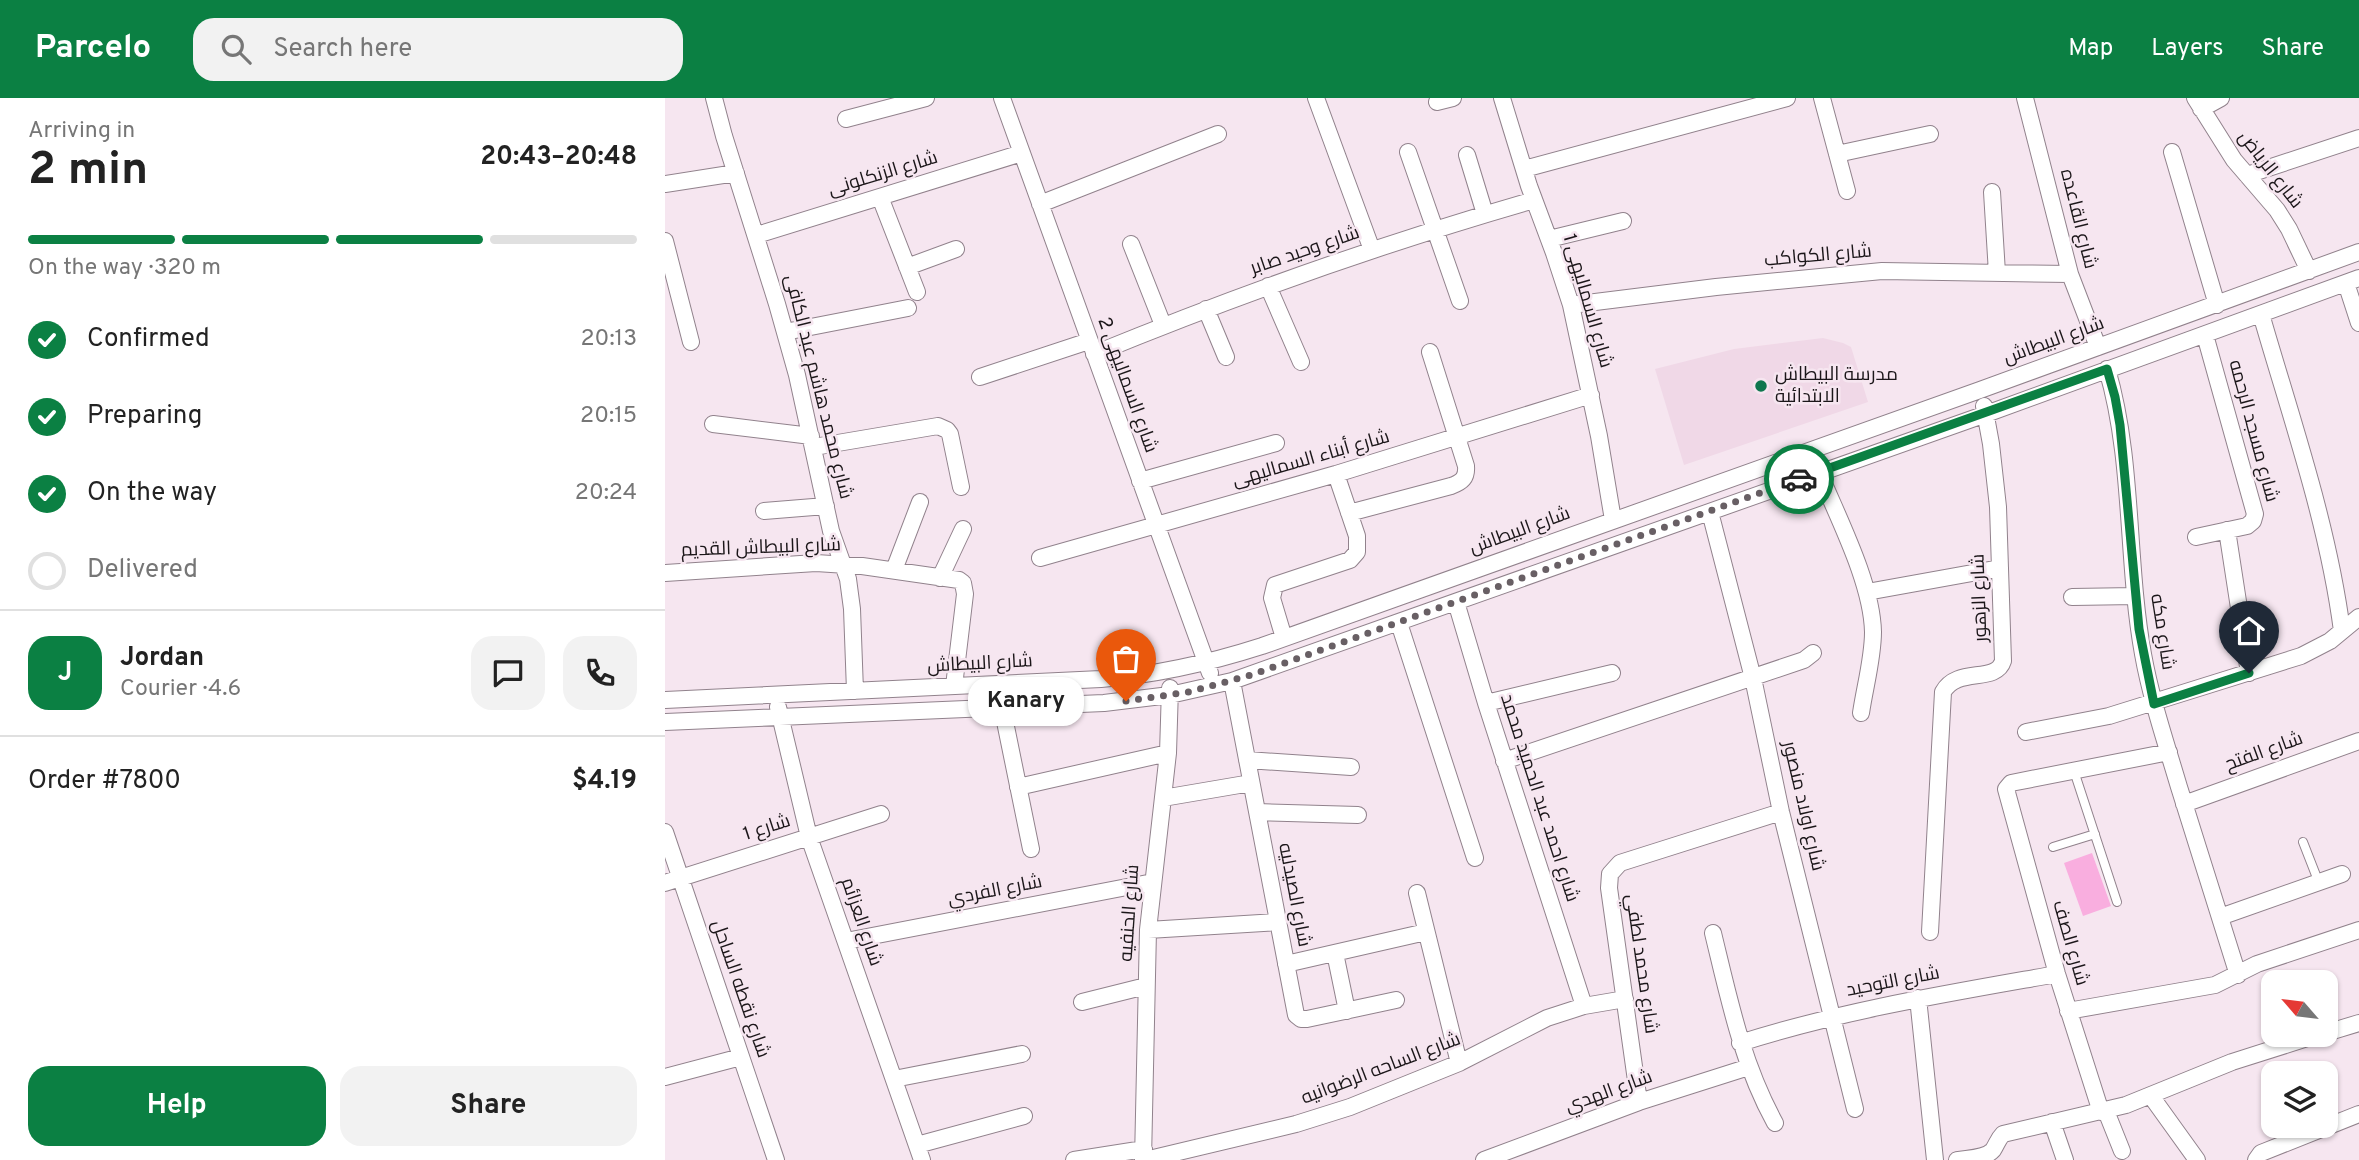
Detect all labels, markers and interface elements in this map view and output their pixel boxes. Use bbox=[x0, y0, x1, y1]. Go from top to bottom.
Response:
search box bbox=[193, 18, 683, 81]
text: Parcelo bbox=[35, 28, 151, 70]
icon: search bbox=[217, 30, 255, 68]
text: Search here bbox=[273, 33, 412, 66]
text: Map bbox=[2068, 34, 2113, 64]
text: Layers bbox=[2151, 34, 2223, 64]
text: Share bbox=[2261, 34, 2324, 64]
text: Arriving in bbox=[28, 117, 135, 146]
street label: شارع الرياض bbox=[2232, 126, 2308, 214]
text: 20:43–20:48 bbox=[480, 141, 637, 174]
text: 2 min bbox=[28, 142, 148, 201]
street label: شارع الزنكلونى bbox=[825, 146, 941, 202]
street label: شارع القاعده bbox=[2054, 167, 2102, 271]
street label: شارع وحيد صابر bbox=[1246, 221, 1363, 281]
street label: شارع السماليهى 1 bbox=[1556, 231, 1618, 371]
street label: شارع الكواكب bbox=[1763, 239, 1873, 273]
text: On the way · 320 m bbox=[28, 254, 221, 283]
street label: شارع محمد هاشم عبد الكافى bbox=[779, 272, 857, 502]
street label: شارع البيطاش bbox=[2000, 312, 2108, 370]
street label: شارع السماليهى 2 bbox=[1091, 314, 1163, 456]
icon: check bbox=[28, 321, 66, 359]
text: Confirmed bbox=[87, 323, 210, 356]
text: 20:13 bbox=[581, 325, 637, 354]
street label: شارع مسجد الرحمه bbox=[2222, 357, 2284, 505]
place label: مدرسة البيطاش الابتدائية bbox=[1775, 363, 1898, 409]
marker: مدرسة البيطاش الابتدائية bbox=[1753, 378, 1769, 394]
icon: check bbox=[28, 398, 66, 436]
text: Preparing bbox=[87, 400, 202, 433]
text: 20:15 bbox=[580, 402, 637, 431]
street label: شارع أبناء السماليهى bbox=[1229, 424, 1393, 493]
courier bbox=[1764, 444, 1834, 514]
icon: car bbox=[1780, 460, 1818, 498]
icon: check bbox=[28, 475, 66, 513]
text: On the way bbox=[87, 477, 217, 510]
text: 20:24 bbox=[575, 479, 637, 508]
street label: شارع البيطاش bbox=[1466, 502, 1574, 560]
street label: شارع البيطاش القديم bbox=[680, 533, 842, 563]
street label: شارع الزهور bbox=[1966, 553, 1994, 644]
text: Delivered bbox=[87, 554, 198, 587]
street label: شارع مكه bbox=[2144, 592, 2180, 672]
pin bbox=[2219, 601, 2279, 673]
icon: home bbox=[2230, 612, 2268, 650]
pin bbox=[1096, 629, 1156, 701]
button: chat bbox=[471, 636, 545, 710]
button: phone bbox=[563, 636, 637, 710]
icon: bag bbox=[1107, 640, 1145, 678]
text: Jordan bbox=[120, 642, 204, 675]
street label: شارع البيطاش bbox=[927, 649, 1033, 679]
text: J bbox=[58, 657, 72, 690]
text: Courier · 4.6 bbox=[120, 675, 241, 704]
callout: Kanary bbox=[969, 676, 1084, 726]
text: Kanary bbox=[987, 687, 1065, 716]
street label: شارع احمد عبد الحميد محمد bbox=[1494, 691, 1584, 905]
street label: شارع الفتح bbox=[2222, 727, 2306, 777]
street label: شارع اولاد منصور bbox=[1776, 738, 1830, 873]
text: Order #7800 bbox=[28, 765, 181, 798]
text: $4.19 bbox=[572, 765, 637, 798]
street label: شارع 1 bbox=[740, 809, 794, 847]
street label: شارع الصيدليه bbox=[1272, 841, 1316, 949]
street label: شارع الحنفيه bbox=[1115, 864, 1145, 962]
street label: شارع الفردي bbox=[946, 870, 1044, 913]
street label: شارع العزائم bbox=[835, 875, 887, 969]
street label: شارع محمد لطفي bbox=[1618, 893, 1663, 1036]
street label: شارع الصف bbox=[2046, 897, 2094, 989]
street label: شارع نقطه الساحل bbox=[705, 917, 775, 1061]
street label: شارع التوحيد bbox=[1844, 961, 1942, 1003]
north arrow bbox=[2261, 970, 2338, 1046]
map controls bbox=[2261, 970, 2338, 1138]
street label: شارع الساحه الرضوانيه bbox=[1298, 1028, 1464, 1110]
button: layers bbox=[2261, 1061, 2338, 1138]
street label: شارع الهدي bbox=[1562, 1065, 1656, 1120]
button: Help bbox=[28, 1066, 326, 1146]
button: Share bbox=[340, 1066, 637, 1146]

